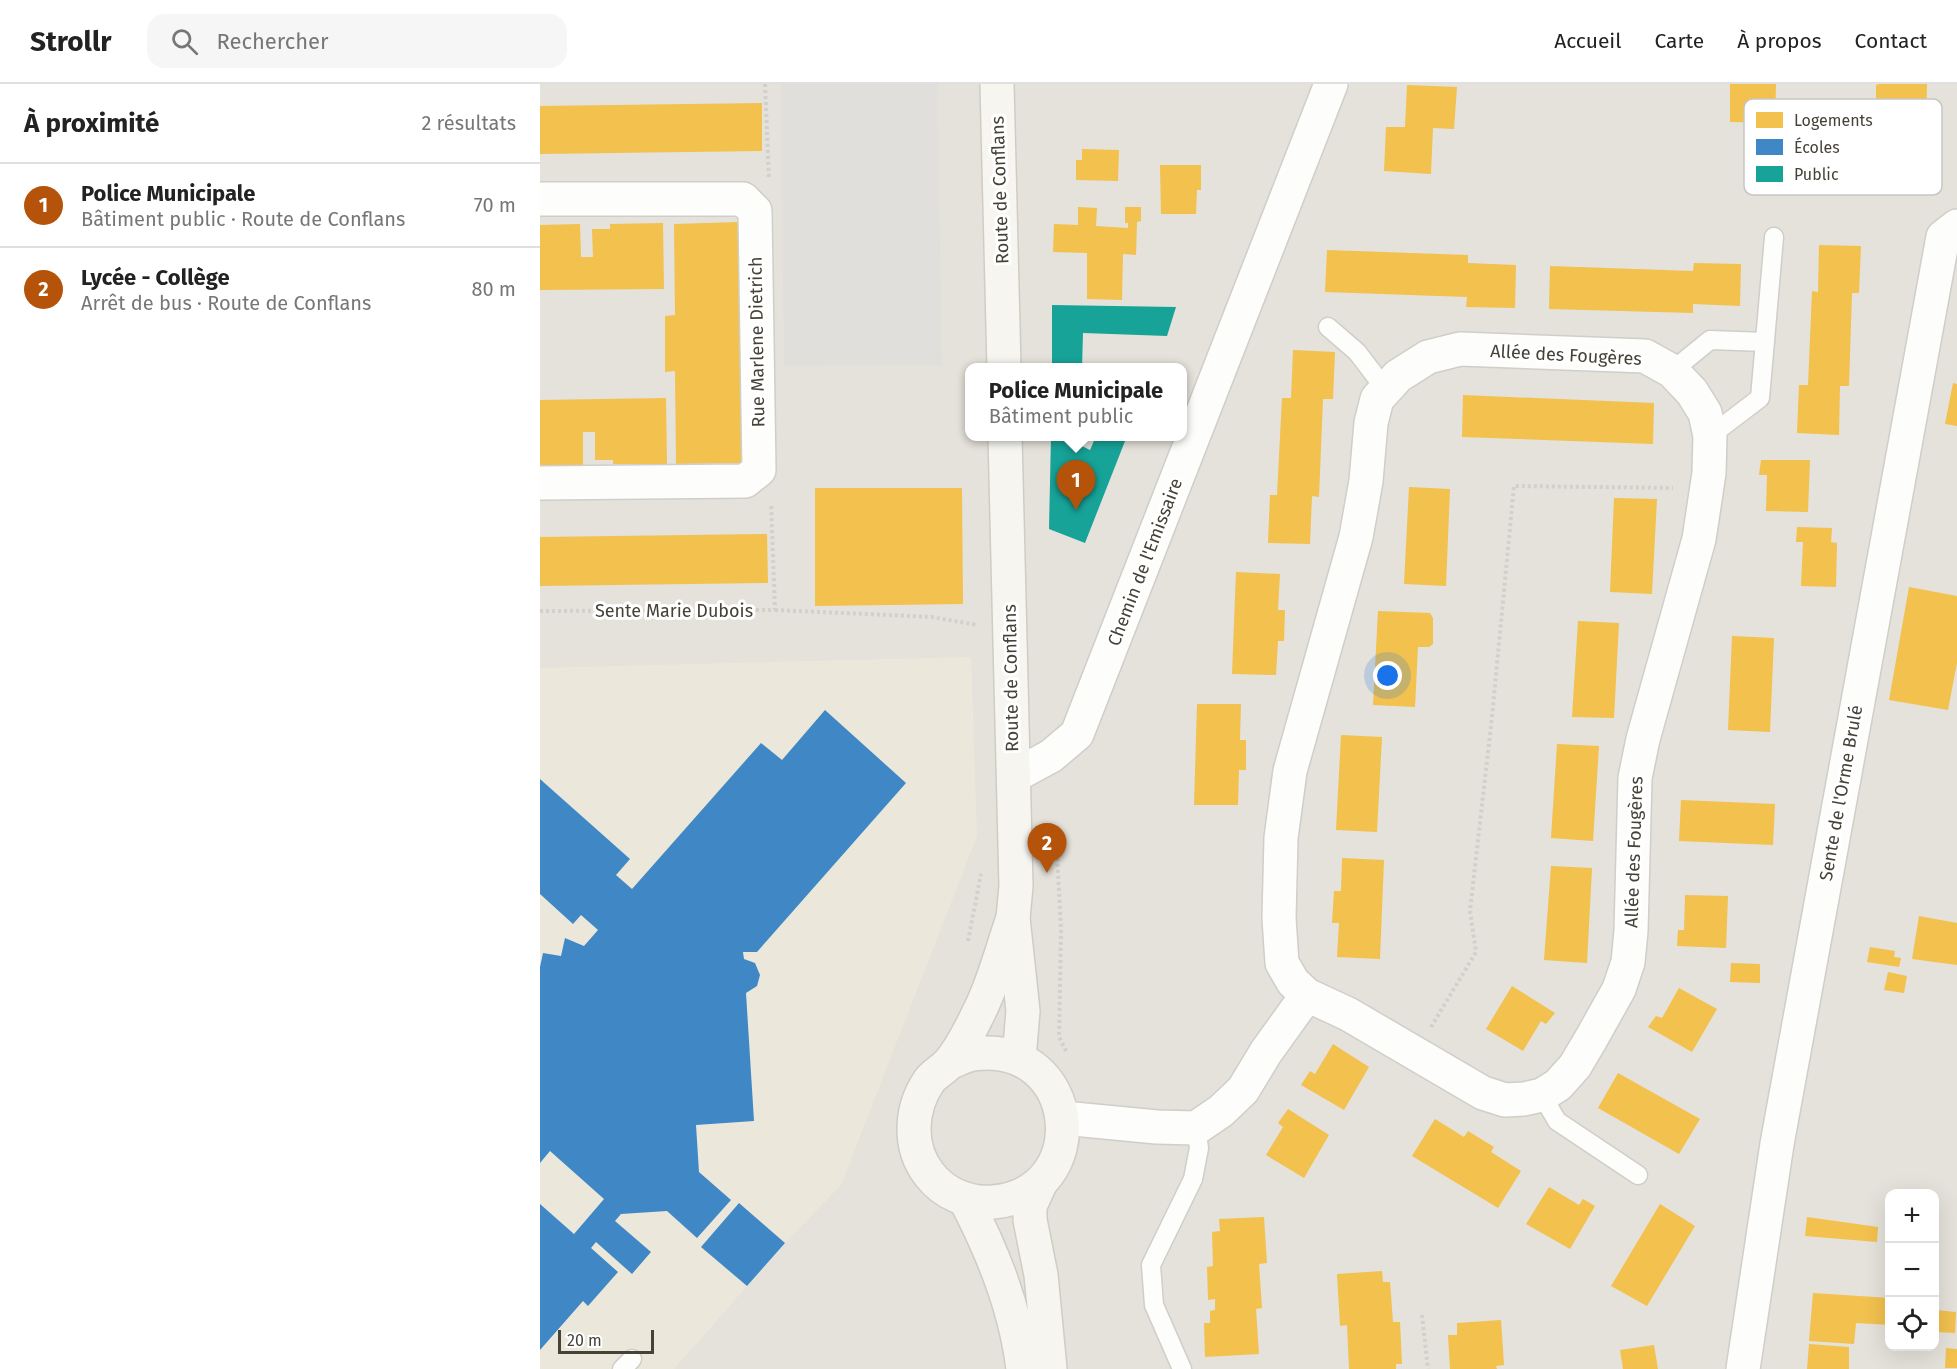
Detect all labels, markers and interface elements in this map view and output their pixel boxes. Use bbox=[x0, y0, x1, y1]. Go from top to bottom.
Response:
search box bbox=[147, 14, 567, 68]
text: Strollr bbox=[30, 25, 111, 58]
icon: search bbox=[168, 25, 201, 58]
text: Rechercher bbox=[216, 28, 329, 55]
text: Accueil bbox=[1554, 28, 1621, 54]
text: Carte bbox=[1654, 28, 1704, 54]
text: À propos bbox=[1737, 28, 1822, 54]
text: Contact bbox=[1855, 28, 1927, 54]
legend bbox=[1744, 99, 1942, 195]
text: À proximité bbox=[24, 108, 159, 139]
text: 2 résultats bbox=[421, 111, 516, 135]
text: Logements bbox=[1794, 111, 1873, 130]
street label: Route de Conflans bbox=[986, 116, 1014, 264]
text: Écoles bbox=[1794, 137, 1840, 157]
text: Public bbox=[1794, 165, 1839, 184]
text: Police Municipale bbox=[81, 180, 255, 207]
text: 1 bbox=[39, 193, 48, 217]
text: 70 m bbox=[474, 193, 516, 217]
text: Bâtiment public · Route de Conflans bbox=[81, 207, 405, 231]
street label: Rue Marlene Dietrich bbox=[745, 256, 769, 428]
text: Lycée - Collège bbox=[81, 264, 230, 291]
text: 2 bbox=[38, 277, 49, 301]
text: 80 m bbox=[471, 277, 516, 301]
text: Arrêt de bus · Route de Conflans bbox=[81, 291, 371, 315]
street label: Allée des Fougères bbox=[1490, 340, 1642, 370]
popup bbox=[965, 363, 1187, 441]
text: Police Municipale bbox=[989, 377, 1163, 404]
text: Bâtiment public bbox=[989, 404, 1133, 428]
pin: 1 bbox=[1056, 460, 1096, 510]
street label: Chemin de l'Emissaire bbox=[1103, 475, 1187, 649]
street label: Sente Marie Dubois bbox=[595, 600, 753, 622]
street label: Route de Conflans bbox=[999, 604, 1023, 752]
your location bbox=[1373, 661, 1402, 690]
street label: Sente de l'Orme Brulé bbox=[1815, 703, 1867, 883]
street label: Allée des Fougères bbox=[1620, 776, 1648, 928]
pin: 2 bbox=[1028, 824, 1066, 873]
map controls bbox=[1885, 1189, 1939, 1351]
button: + bbox=[1885, 1189, 1939, 1243]
button: − bbox=[1885, 1243, 1939, 1297]
button: locate bbox=[1885, 1297, 1939, 1351]
scale bar bbox=[558, 1327, 654, 1354]
text: 20 m bbox=[567, 1331, 602, 1350]

